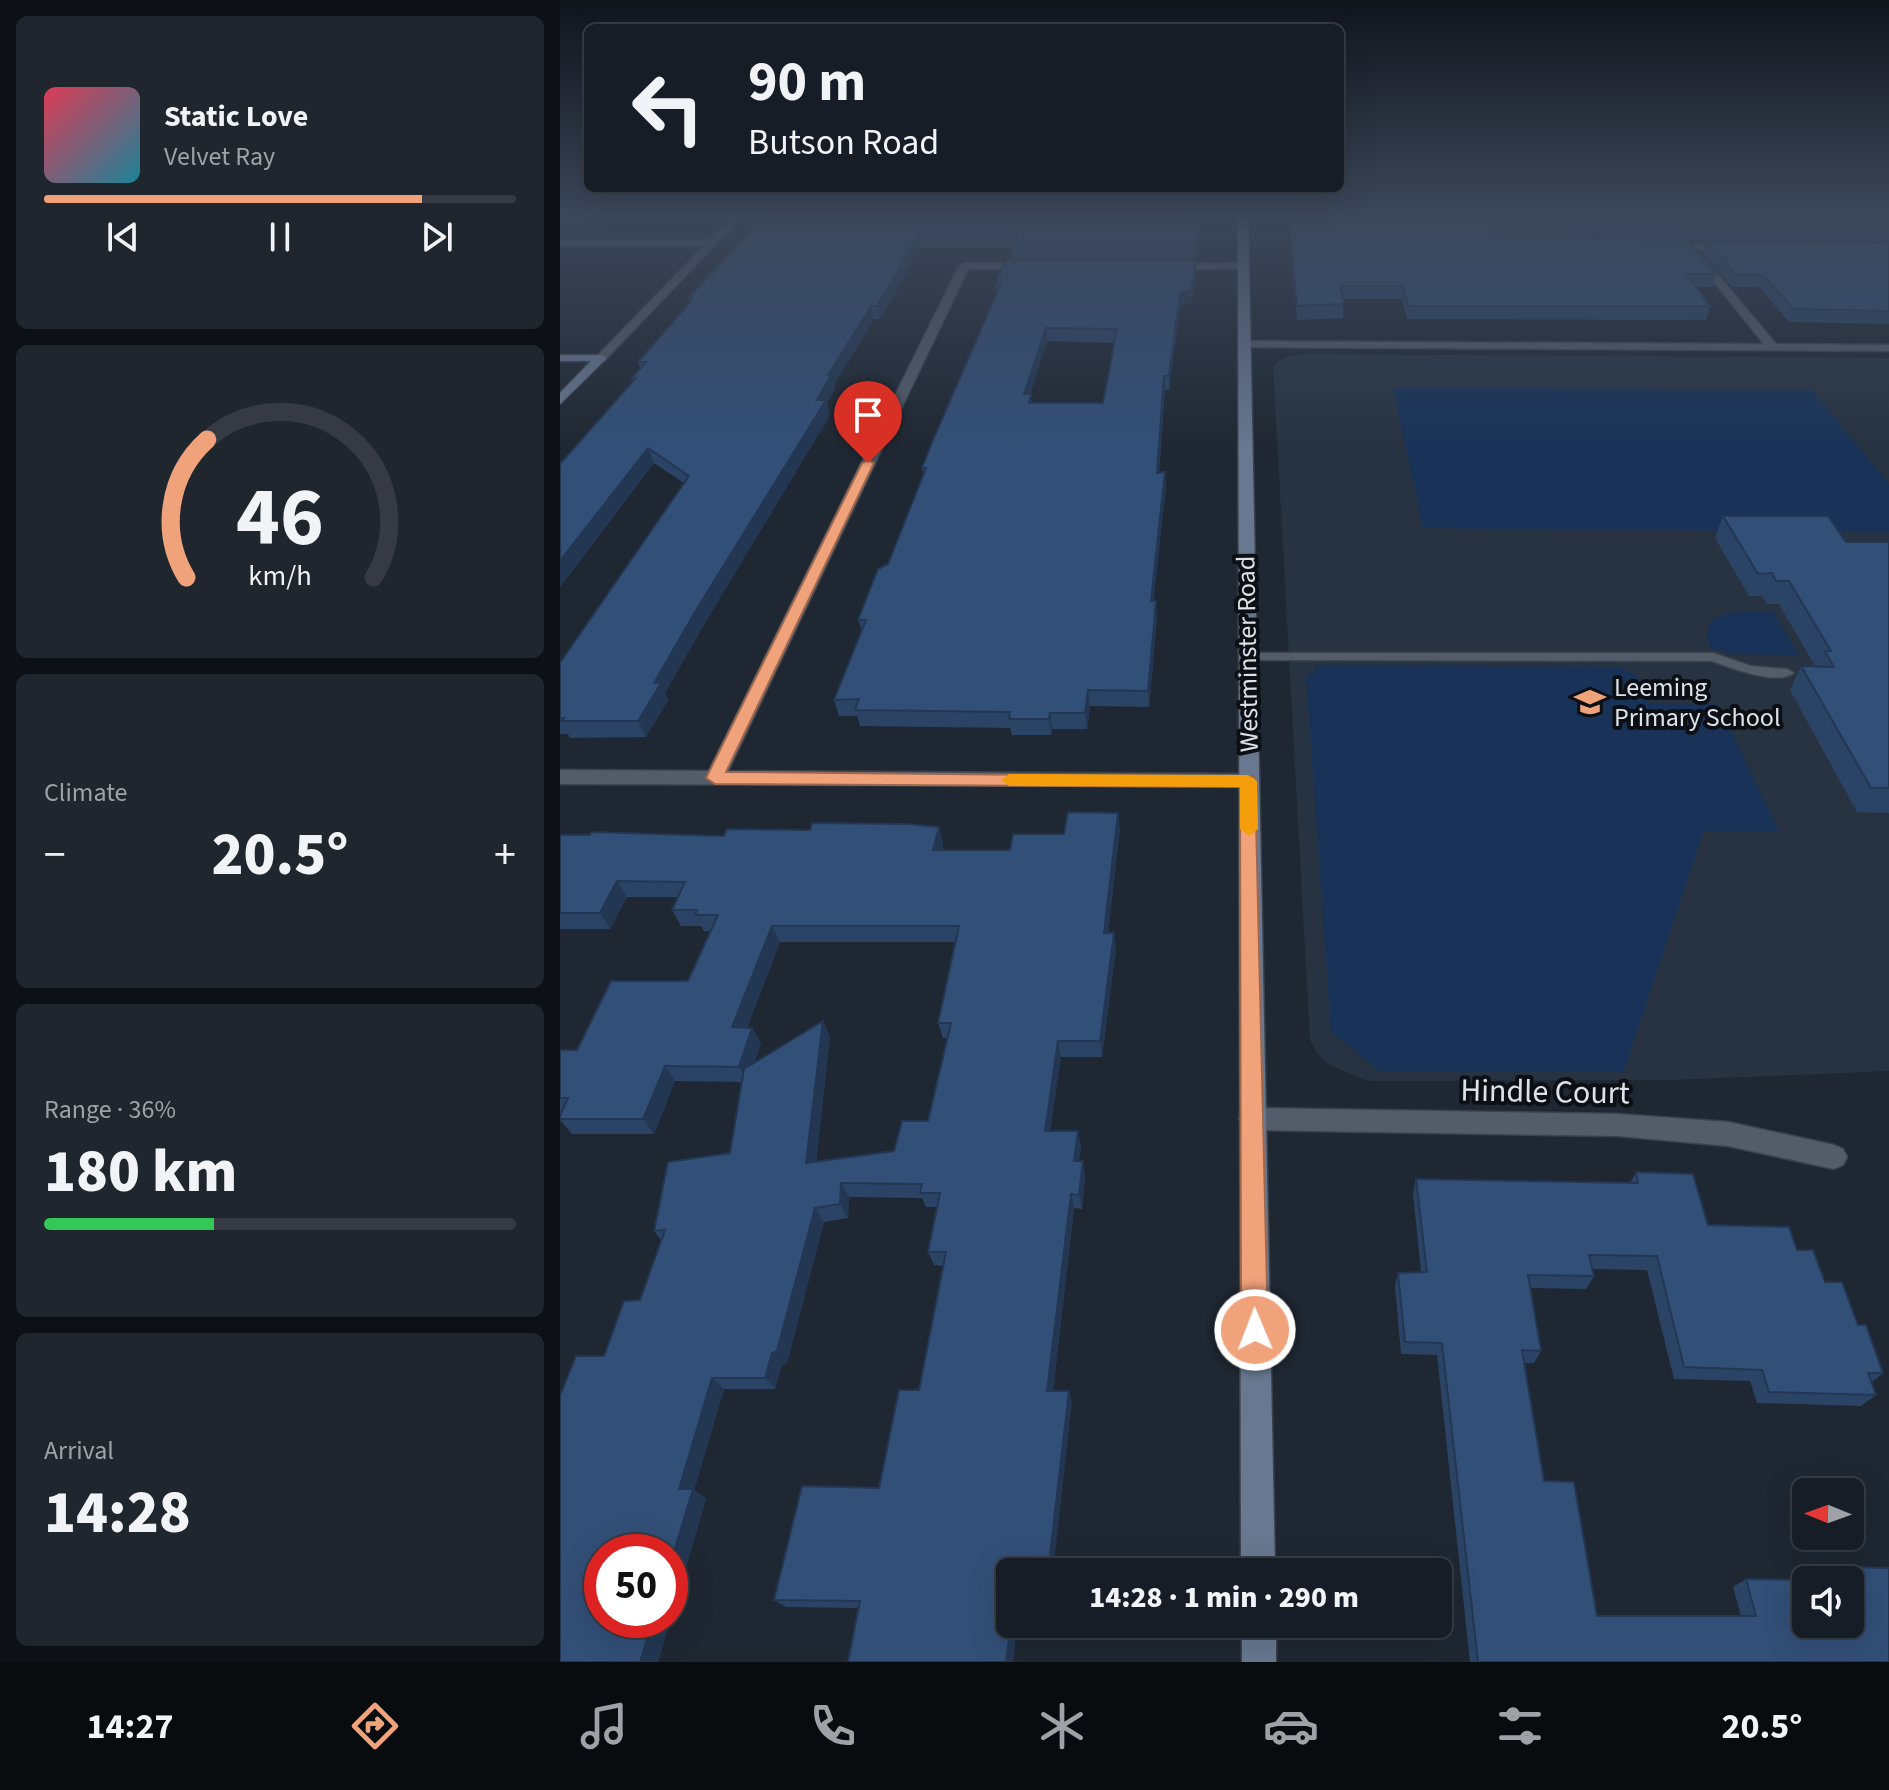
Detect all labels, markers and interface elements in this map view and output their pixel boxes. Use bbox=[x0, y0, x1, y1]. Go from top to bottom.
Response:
text: 90 m bbox=[748, 43, 866, 122]
icon: left bbox=[616, 56, 720, 160]
text: Static Love bbox=[164, 95, 308, 138]
text: Butson Road bbox=[748, 117, 939, 168]
text: Velvet Ray bbox=[164, 138, 275, 175]
icon: previous bbox=[101, 215, 145, 259]
icon: pause bbox=[258, 215, 302, 259]
icon: next bbox=[415, 215, 459, 259]
pin bbox=[834, 381, 902, 463]
icon: arrive bbox=[846, 393, 890, 437]
text: 46 bbox=[236, 458, 324, 576]
street label: Westminster Road bbox=[1227, 555, 1268, 753]
text: km/h bbox=[248, 556, 312, 596]
place label: Leeming Primary School bbox=[1614, 669, 1781, 736]
school or university icon: Leeming Primary School bbox=[1573, 685, 1607, 719]
text: Climate bbox=[44, 774, 128, 811]
text: 20.5° bbox=[212, 813, 348, 898]
text: − bbox=[44, 824, 66, 887]
text: + bbox=[494, 824, 516, 887]
street label: Hindle Court bbox=[1460, 1068, 1630, 1116]
text: Range · 36% bbox=[44, 1091, 176, 1128]
text: 180 km bbox=[44, 1130, 237, 1215]
position arrow bbox=[1213, 1288, 1297, 1372]
text: Arrival bbox=[44, 1432, 114, 1469]
text: 14:28 bbox=[44, 1471, 191, 1556]
north arrow bbox=[1792, 1478, 1864, 1550]
map controls bbox=[1792, 1478, 1864, 1638]
speed limit sign: 50 bbox=[584, 1534, 688, 1638]
button: sound bbox=[1792, 1566, 1864, 1638]
text: 14:28 · 1 min · 290 m bbox=[1089, 1576, 1359, 1619]
icon: directions bbox=[347, 1698, 403, 1754]
icon: music bbox=[576, 1698, 632, 1754]
icon: phone bbox=[805, 1698, 861, 1754]
icon: climate bbox=[1034, 1698, 1090, 1754]
icon: car bbox=[1263, 1698, 1319, 1754]
icon: filters bbox=[1492, 1698, 1548, 1754]
text: 14:27 bbox=[87, 1701, 173, 1752]
text: 20.5° bbox=[1721, 1701, 1802, 1752]

